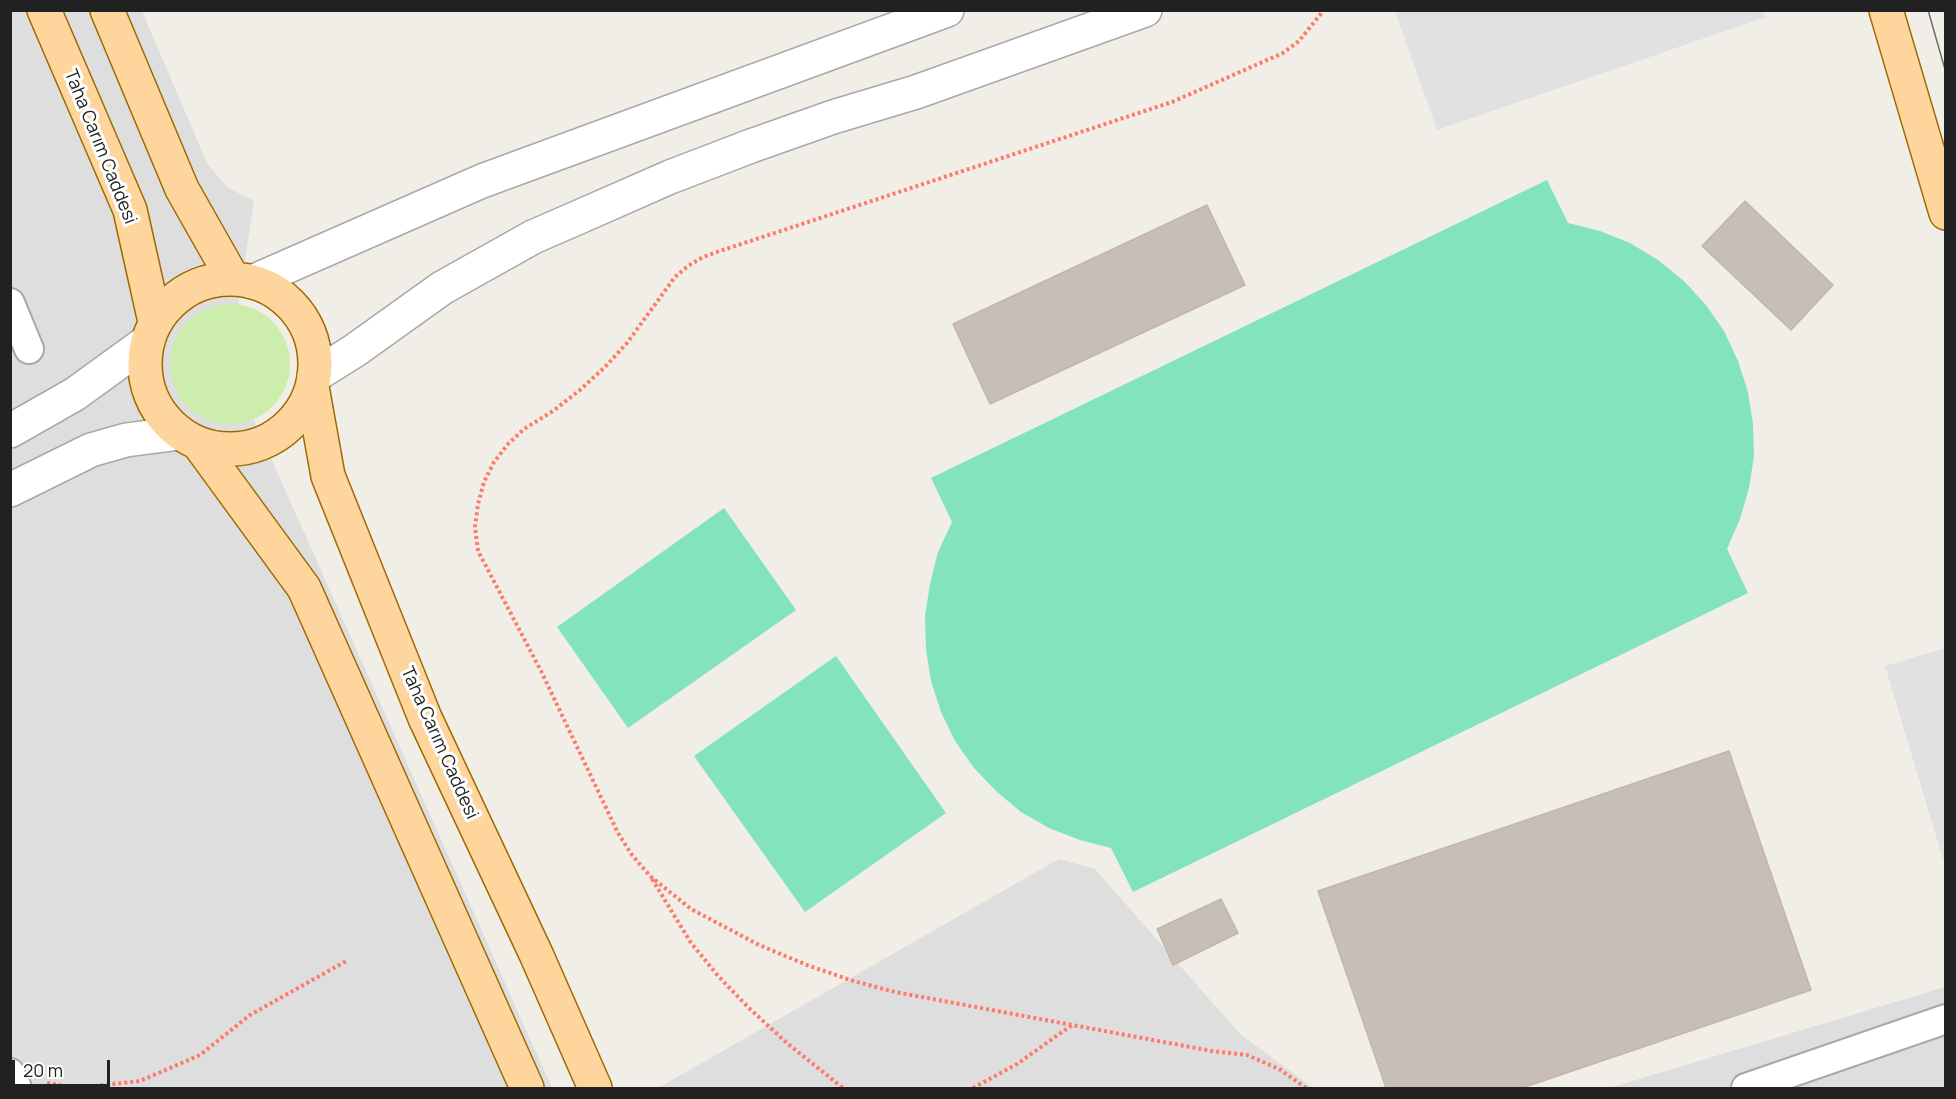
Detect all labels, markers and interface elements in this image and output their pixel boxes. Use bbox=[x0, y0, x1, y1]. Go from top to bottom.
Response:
street label: Taha Carım Caddesi bbox=[59, 67, 141, 227]
street label: Taha Carım Caddesi bbox=[396, 663, 482, 823]
scale bar bbox=[15, 1048, 112, 1086]
text: 20 m bbox=[23, 1058, 63, 1082]

